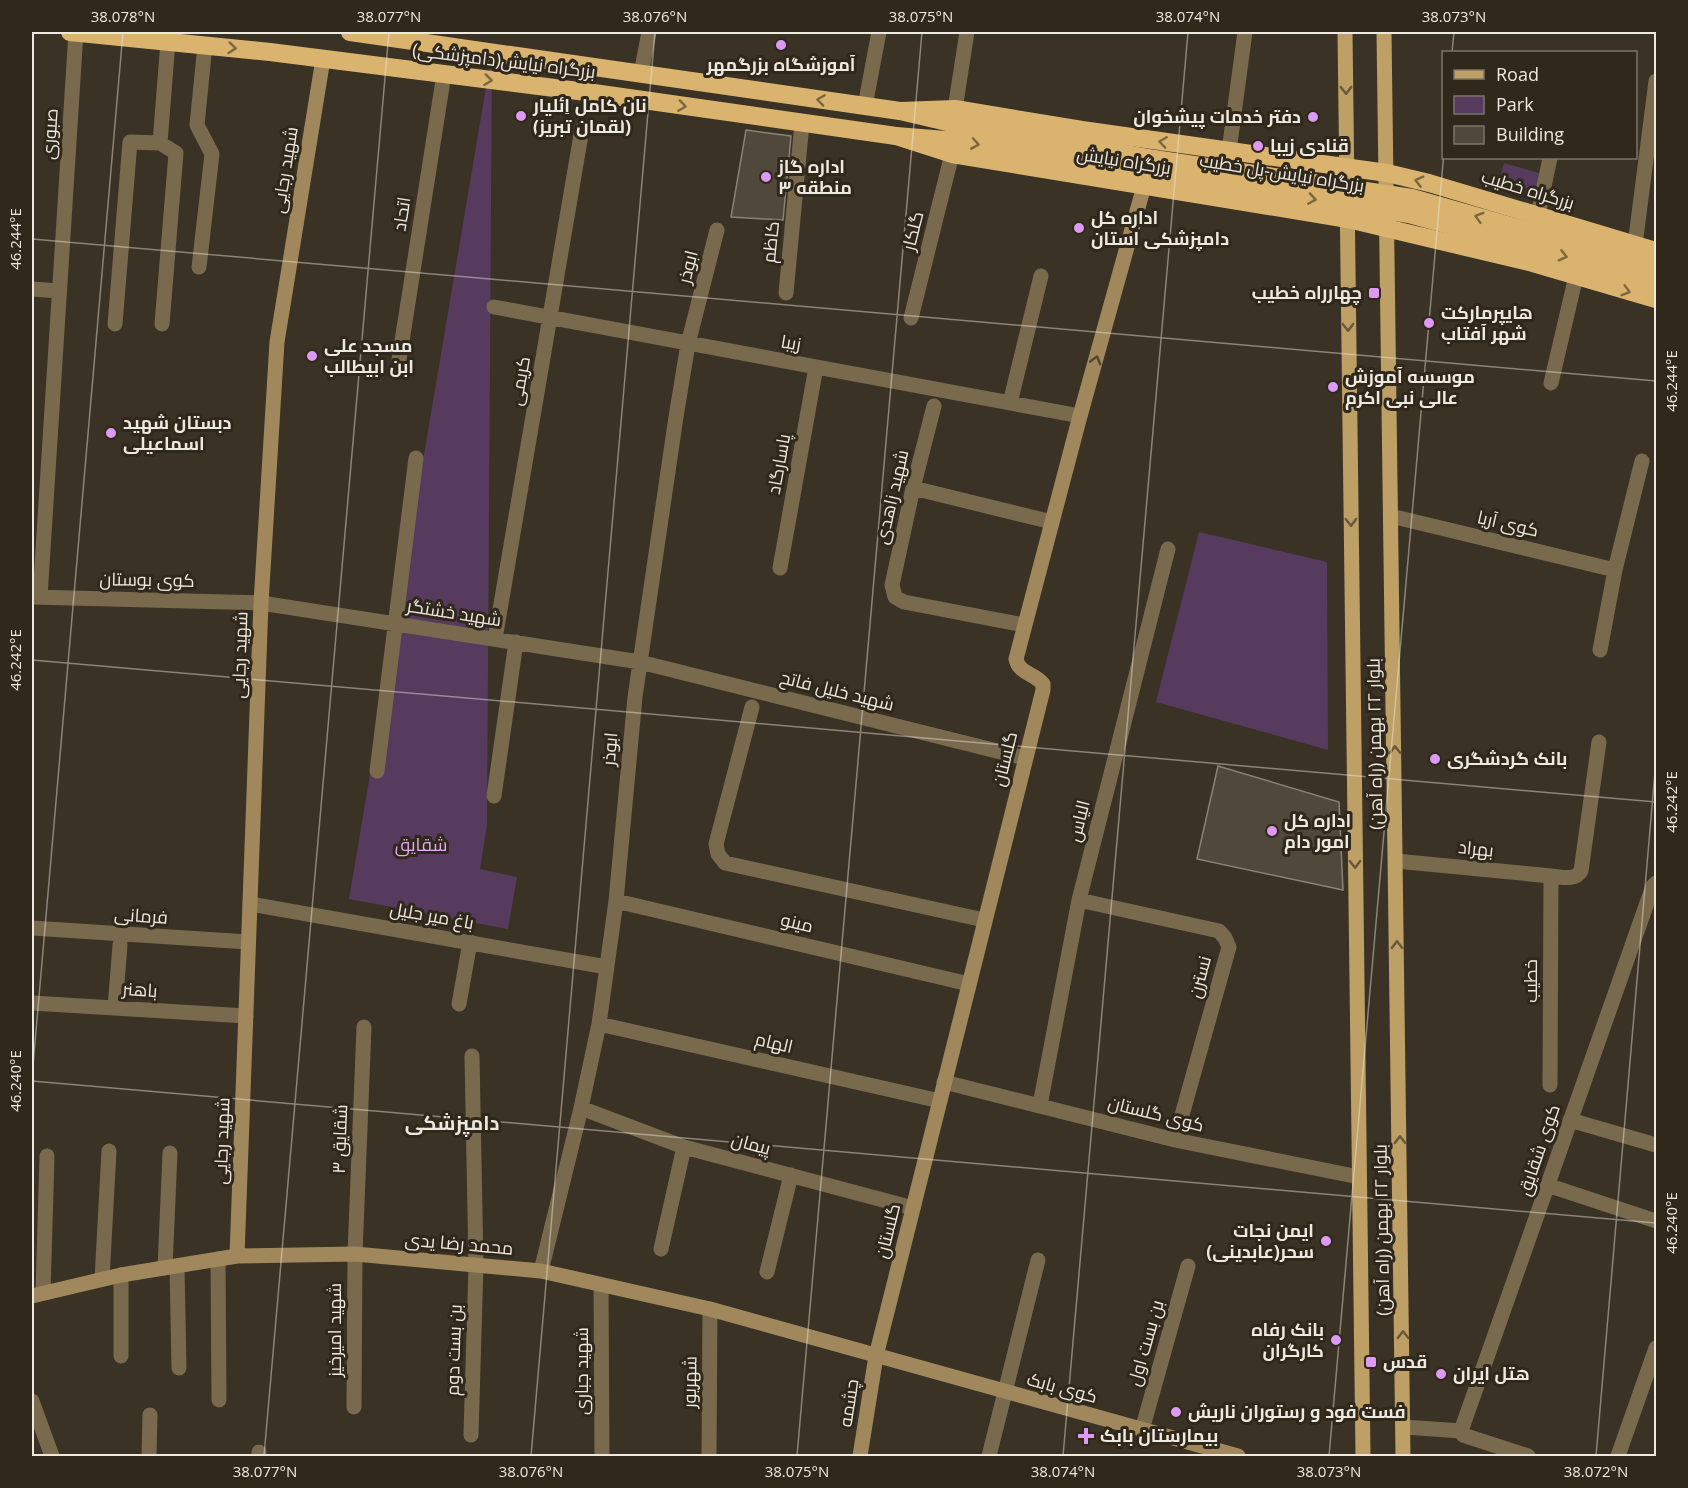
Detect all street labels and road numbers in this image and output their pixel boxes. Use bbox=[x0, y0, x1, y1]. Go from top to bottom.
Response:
street label: بزرگراه نیایش(دامپزشکی) bbox=[411, 37, 597, 84]
street label: صبوری bbox=[35, 107, 63, 160]
street label: شهید رجایی bbox=[265, 125, 303, 215]
street label: بزرگراه نیایش bbox=[1075, 141, 1173, 179]
street label: بزرگراه نیایش-پل خطیب bbox=[1198, 147, 1366, 198]
street label: بزرگراه خطیب bbox=[1479, 164, 1578, 215]
street label: اتحاد bbox=[386, 195, 416, 233]
street label: گلکار bbox=[895, 209, 928, 254]
street label: کاظم bbox=[756, 220, 785, 264]
street label: ابوذر bbox=[671, 248, 703, 287]
street label: زیبا bbox=[779, 328, 803, 356]
street label: کریمی bbox=[503, 354, 535, 407]
street label: پاسارگاد bbox=[761, 431, 796, 496]
street label: شهید زاهدی bbox=[869, 447, 914, 546]
street label: کوی آریا bbox=[1475, 504, 1541, 542]
street label: کوی بوستان bbox=[99, 566, 195, 592]
street label: شهید خشتگر bbox=[404, 593, 503, 631]
street label: شهید رجایی bbox=[225, 611, 253, 699]
street label: بلوار ۲۲ بهمن (راه آهن) bbox=[1361, 658, 1387, 830]
street label: شهید خلیل فاتح bbox=[777, 664, 897, 717]
street label: گلستان bbox=[986, 729, 1022, 789]
street label: ابوذر bbox=[596, 731, 622, 768]
street label: الیاس bbox=[1061, 797, 1095, 844]
street label: بهراد bbox=[1457, 834, 1495, 862]
street label: باغ میر جلیل bbox=[388, 896, 476, 935]
street label: فرمانی bbox=[113, 901, 169, 929]
street label: مینو bbox=[779, 907, 816, 937]
street label: نسترن bbox=[1182, 953, 1216, 1001]
street label: خطیب bbox=[1518, 959, 1542, 1003]
street label: باهنر bbox=[121, 976, 158, 1002]
street label: الهام bbox=[753, 1026, 796, 1059]
street label: کوی گلستان bbox=[1106, 1090, 1207, 1137]
street label: شهید رجایی bbox=[207, 1097, 235, 1185]
street label: کوی شقایق bbox=[1511, 1101, 1566, 1199]
street label: شقایق ۳ bbox=[326, 1104, 353, 1174]
street label: پیمان bbox=[729, 1126, 774, 1161]
street label: بلوار ۲۲ بهمن (راه آهن) bbox=[1368, 1144, 1394, 1316]
street label: گلستان bbox=[869, 1201, 905, 1261]
street label: محمد رضا یدی bbox=[404, 1226, 514, 1260]
street label: شهید امیرخیز bbox=[322, 1283, 346, 1378]
street label: بن بست اول bbox=[1121, 1297, 1169, 1389]
street label: بن بست دوم bbox=[439, 1304, 468, 1396]
street label: شهید جباری bbox=[569, 1327, 593, 1415]
street label: شهریور bbox=[677, 1356, 701, 1409]
street label: کوی بابک bbox=[1024, 1366, 1100, 1408]
street label: چشمه bbox=[832, 1377, 865, 1429]

